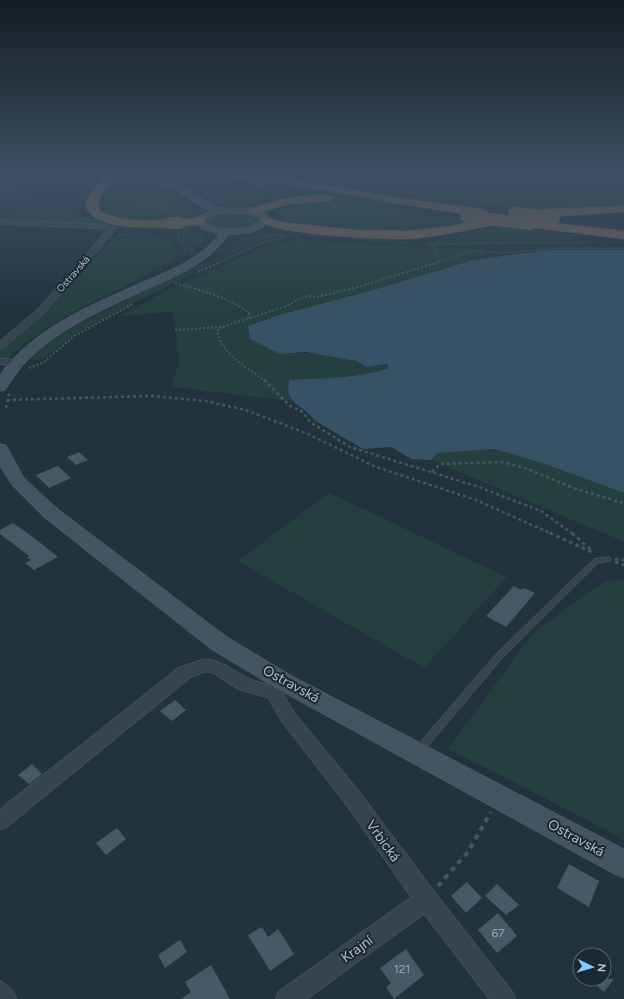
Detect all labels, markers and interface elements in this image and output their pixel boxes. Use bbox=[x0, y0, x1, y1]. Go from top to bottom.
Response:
street label: Ostravská bbox=[54, 253, 92, 295]
street label: Ostravská bbox=[260, 662, 322, 706]
street label: Ostravská bbox=[545, 816, 607, 860]
street label: Vrbická bbox=[362, 817, 404, 865]
house number: 67 bbox=[491, 926, 505, 940]
street label: Krajní bbox=[338, 931, 377, 966]
north arrow bbox=[572, 947, 612, 987]
house number: 121 bbox=[394, 962, 410, 976]
text: N bbox=[595, 963, 608, 973]

